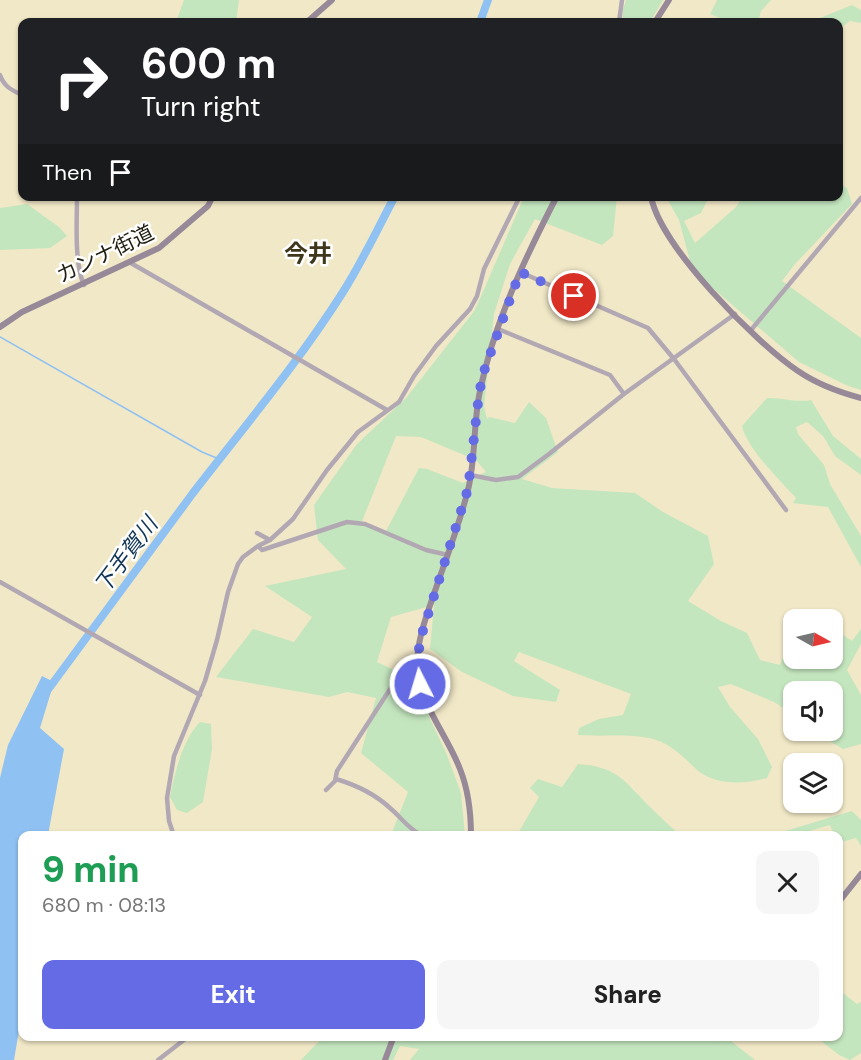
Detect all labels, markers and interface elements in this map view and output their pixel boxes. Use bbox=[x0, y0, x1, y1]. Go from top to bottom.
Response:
text: 600 m bbox=[141, 36, 276, 91]
icon: right bbox=[42, 42, 120, 120]
text: Turn right bbox=[141, 89, 261, 124]
icon: arrive bbox=[104, 156, 137, 189]
text: Then bbox=[42, 158, 92, 187]
street label: カンナ街道 bbox=[52, 218, 158, 290]
district label: 今井 bbox=[284, 238, 332, 269]
pin bbox=[548, 270, 599, 321]
icon: arrive bbox=[557, 279, 590, 312]
water label: 下手賀川 bbox=[88, 510, 165, 599]
north arrow bbox=[783, 609, 843, 669]
map controls bbox=[783, 609, 843, 813]
position arrow bbox=[388, 652, 452, 716]
button: sound bbox=[783, 681, 843, 741]
button: layers bbox=[783, 753, 843, 813]
text: 9 min bbox=[42, 846, 140, 893]
button: close bbox=[756, 851, 819, 914]
text: 680 m · 08:13 bbox=[42, 892, 166, 918]
button: Exit bbox=[42, 960, 425, 1029]
button: Share bbox=[437, 960, 819, 1029]

